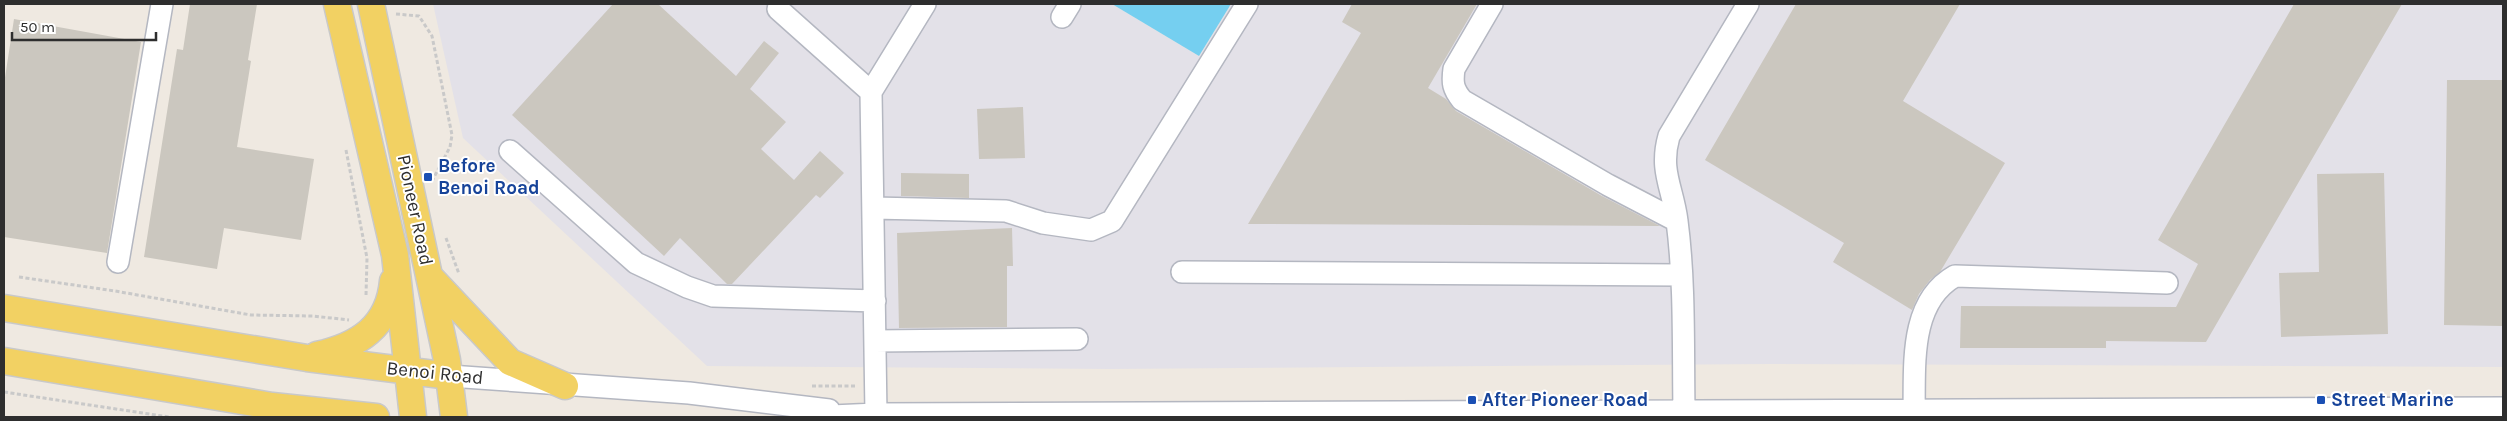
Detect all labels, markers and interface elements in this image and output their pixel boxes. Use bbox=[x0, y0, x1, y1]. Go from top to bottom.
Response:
scale bar bbox=[12, 10, 156, 42]
text: 50 m bbox=[20, 18, 55, 36]
street label: Pioneer Road bbox=[393, 153, 437, 267]
place label: Before Benoi Road bbox=[438, 155, 540, 199]
marker: Before Benoi Road bbox=[422, 171, 434, 183]
street label: Benoi Road bbox=[385, 357, 485, 389]
place label: After Pioneer Road bbox=[1482, 389, 1649, 411]
place label: Street Marine bbox=[2331, 389, 2454, 411]
marker: After Pioneer Road bbox=[1466, 394, 1478, 406]
marker: Street Marine bbox=[2315, 394, 2327, 406]

